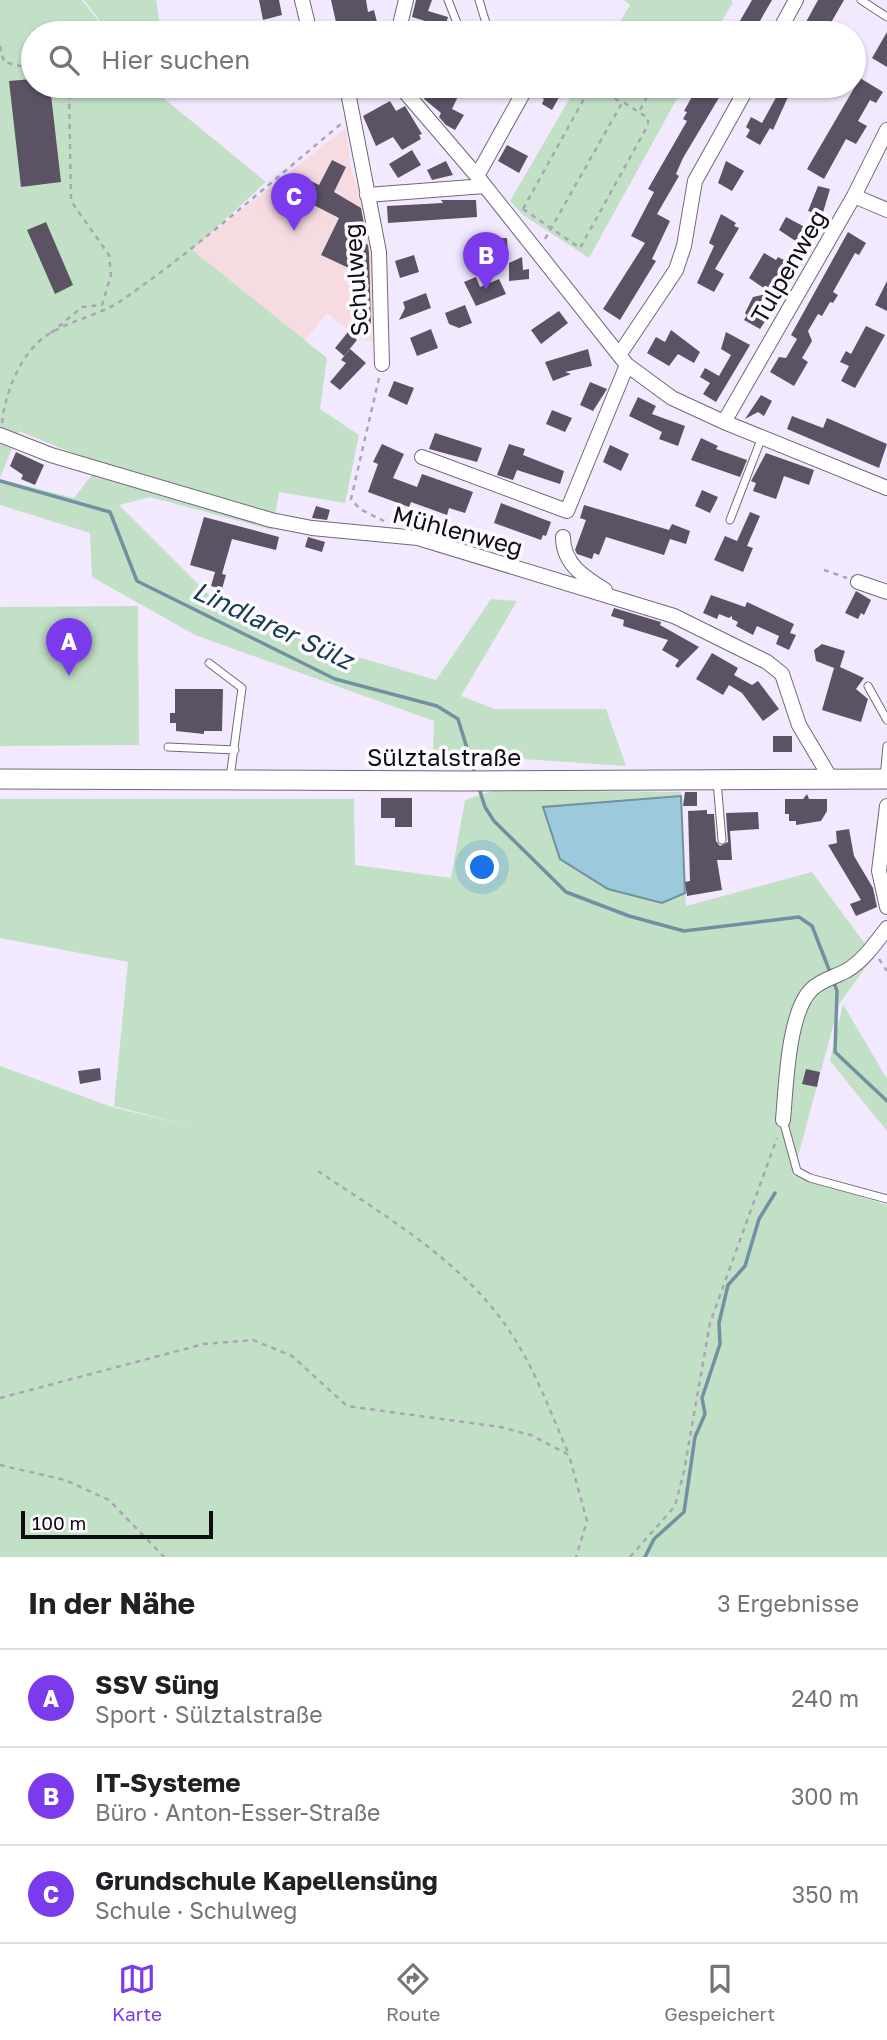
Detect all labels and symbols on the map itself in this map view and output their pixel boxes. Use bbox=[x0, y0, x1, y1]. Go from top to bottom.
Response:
pin: C bbox=[271, 173, 317, 231]
street label: Tulpenweg bbox=[744, 204, 832, 328]
street label: Schulweg bbox=[337, 223, 373, 337]
pin: B bbox=[463, 232, 509, 290]
street label: Mühlenweg bbox=[390, 499, 526, 561]
water label: Lindlarer Sülz bbox=[188, 574, 360, 677]
pin: A bbox=[46, 618, 92, 676]
street label: Sülztalstraße bbox=[367, 742, 521, 771]
your location bbox=[465, 850, 499, 884]
scale bar bbox=[21, 1508, 214, 1540]

